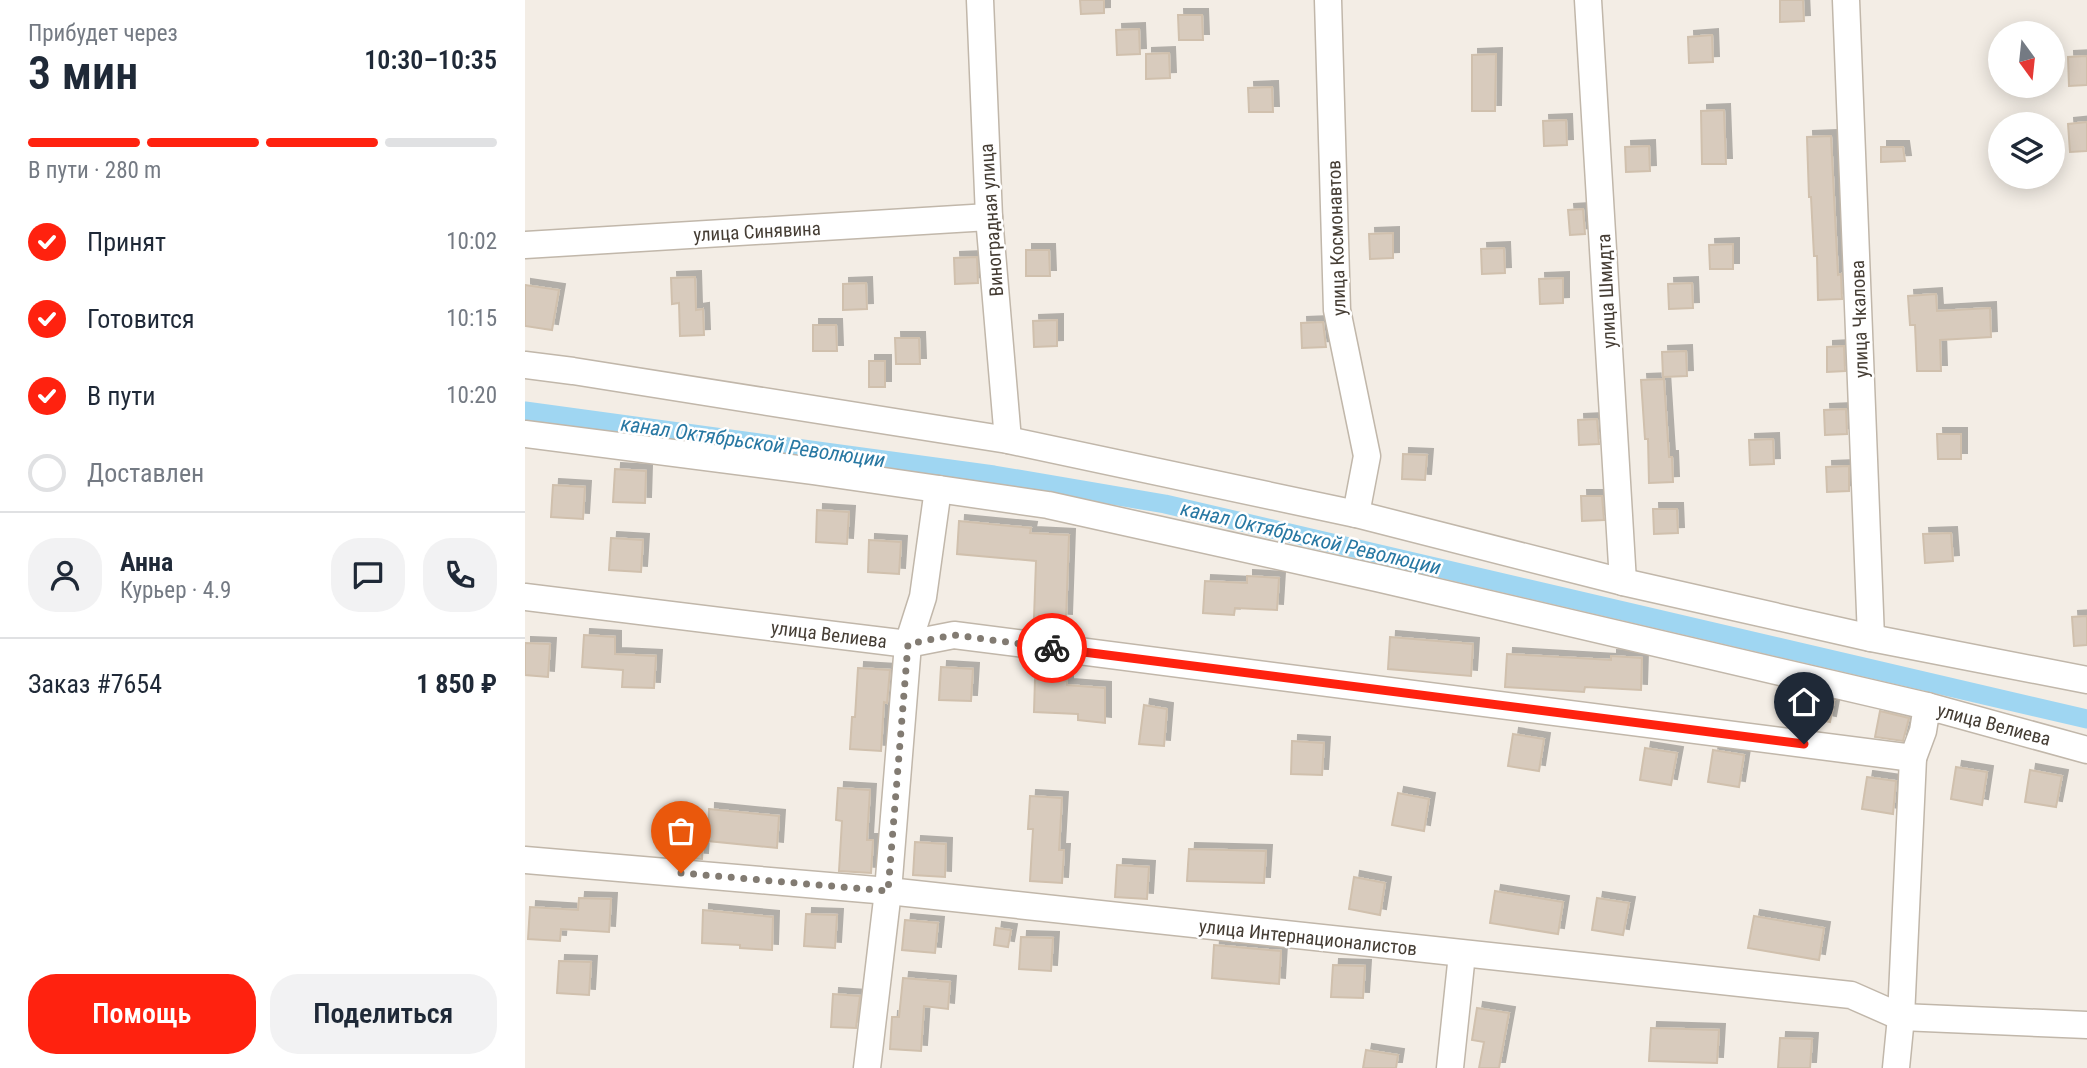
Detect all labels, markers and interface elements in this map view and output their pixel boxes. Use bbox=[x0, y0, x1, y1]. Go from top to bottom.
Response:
text: Прибудет через bbox=[28, 20, 178, 47]
north arrow bbox=[1988, 21, 2065, 98]
map controls bbox=[1988, 21, 2065, 189]
text: 10:30–10:35 bbox=[364, 45, 497, 75]
text: 3 мин bbox=[28, 46, 138, 100]
button: layers bbox=[1988, 112, 2065, 189]
street label: Виноградная улица bbox=[975, 143, 1008, 297]
text: В пути · 280 m bbox=[28, 157, 161, 184]
street label: улица Космонавтов bbox=[1322, 160, 1351, 316]
street label: улица Синявина bbox=[693, 217, 821, 246]
icon: check bbox=[28, 223, 66, 261]
text: Принят bbox=[87, 227, 166, 257]
text: 10:02 bbox=[446, 228, 497, 255]
street label: улица Шмидта bbox=[1592, 233, 1621, 349]
street label: улица Чкалова bbox=[1846, 260, 1873, 378]
icon: check bbox=[28, 300, 66, 338]
text: Готовится bbox=[87, 304, 195, 334]
text: 10:15 bbox=[446, 305, 497, 332]
icon: check bbox=[28, 377, 66, 415]
text: В пути bbox=[87, 381, 156, 411]
text: 10:20 bbox=[446, 382, 497, 409]
water label: канал Октябрьской Революции bbox=[619, 412, 887, 472]
text: Доставлен bbox=[87, 458, 204, 488]
water label: канал Октябрьской Революции bbox=[1178, 496, 1444, 580]
button: person bbox=[28, 538, 102, 612]
button: chat bbox=[331, 538, 405, 612]
button: phone bbox=[423, 538, 497, 612]
text: Анна bbox=[120, 547, 173, 577]
text: Курьер · 4.9 bbox=[120, 577, 231, 604]
courier bbox=[1017, 613, 1087, 683]
street label: улица Велиева bbox=[770, 616, 888, 653]
icon: bike bbox=[1033, 629, 1071, 667]
text: Заказ #7654 bbox=[28, 669, 162, 699]
text: 1 850 ₽ bbox=[416, 669, 497, 699]
pin bbox=[1774, 672, 1834, 744]
icon: home bbox=[1785, 683, 1823, 721]
street label: улица Велиева bbox=[1935, 698, 2053, 751]
pin bbox=[651, 801, 711, 873]
icon: bag bbox=[662, 812, 700, 850]
street label: улица Интернационалистов bbox=[1198, 915, 1418, 960]
button: Помощь bbox=[28, 974, 256, 1054]
button: Поделиться bbox=[270, 974, 497, 1054]

